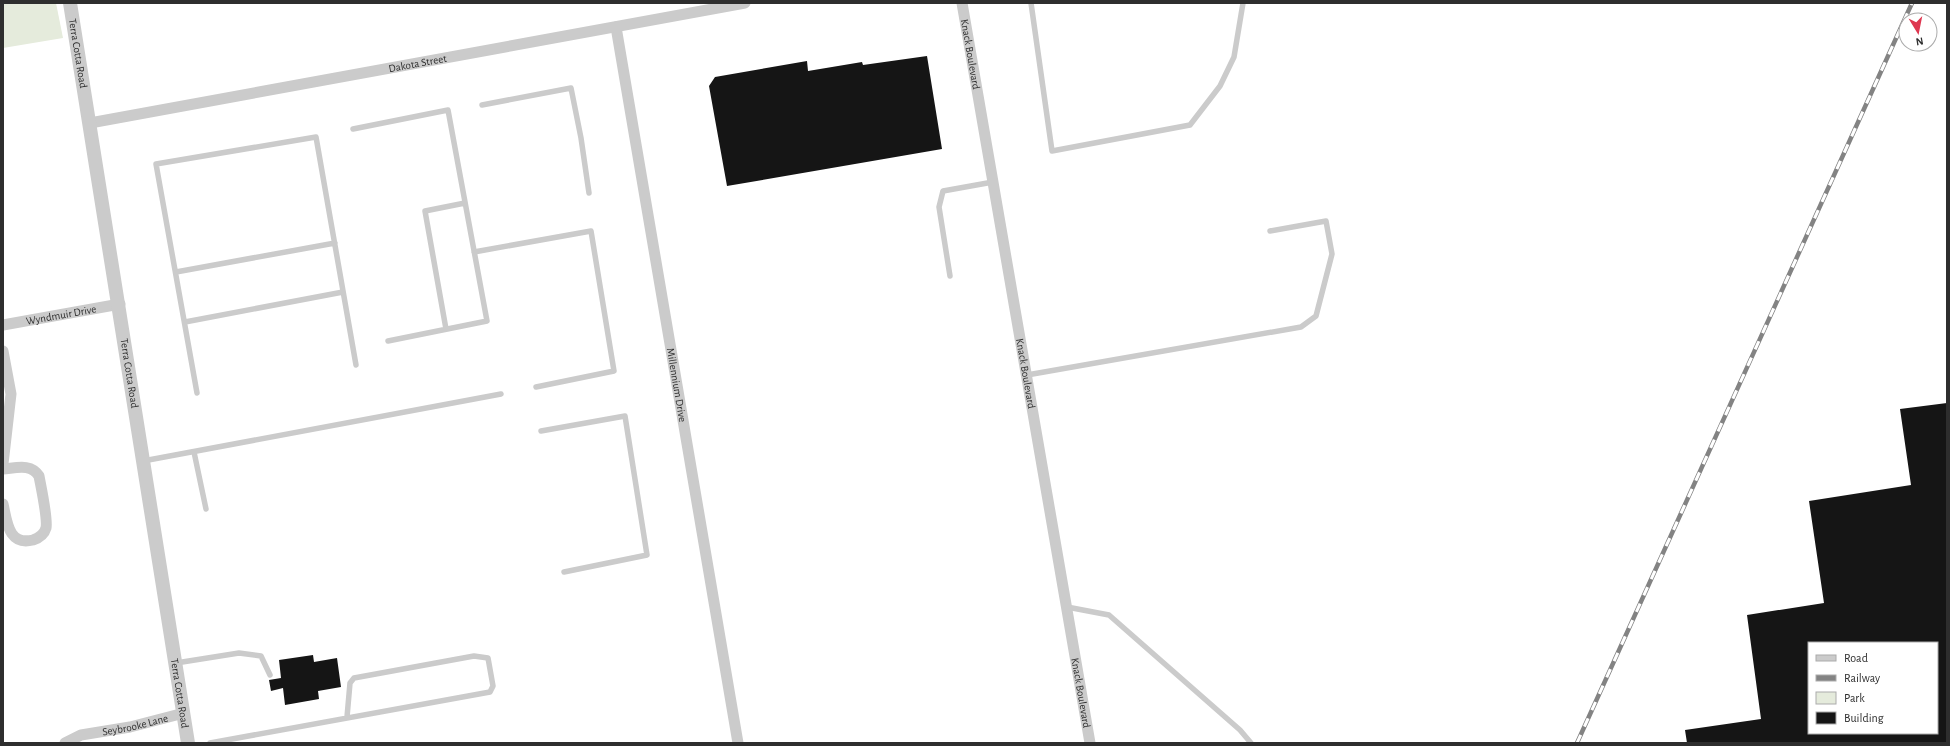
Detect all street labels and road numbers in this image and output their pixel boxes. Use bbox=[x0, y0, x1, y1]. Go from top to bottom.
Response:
street label: Terra Cotta Road bbox=[67, 18, 90, 89]
street label: Knack Boulevard bbox=[959, 18, 982, 91]
street label: Dakota Street bbox=[388, 52, 448, 74]
street label: Wyndmuir Drive bbox=[25, 303, 97, 326]
street label: Terra Cotta Road bbox=[119, 338, 141, 409]
street label: Knack Boulevard bbox=[1015, 338, 1038, 410]
street label: Millennium Drive bbox=[665, 347, 689, 423]
street label: Knack Boulevard bbox=[1070, 657, 1093, 729]
street label: Terra Cotta Road bbox=[169, 658, 191, 729]
street label: Seybrooke Lane bbox=[102, 712, 169, 737]

